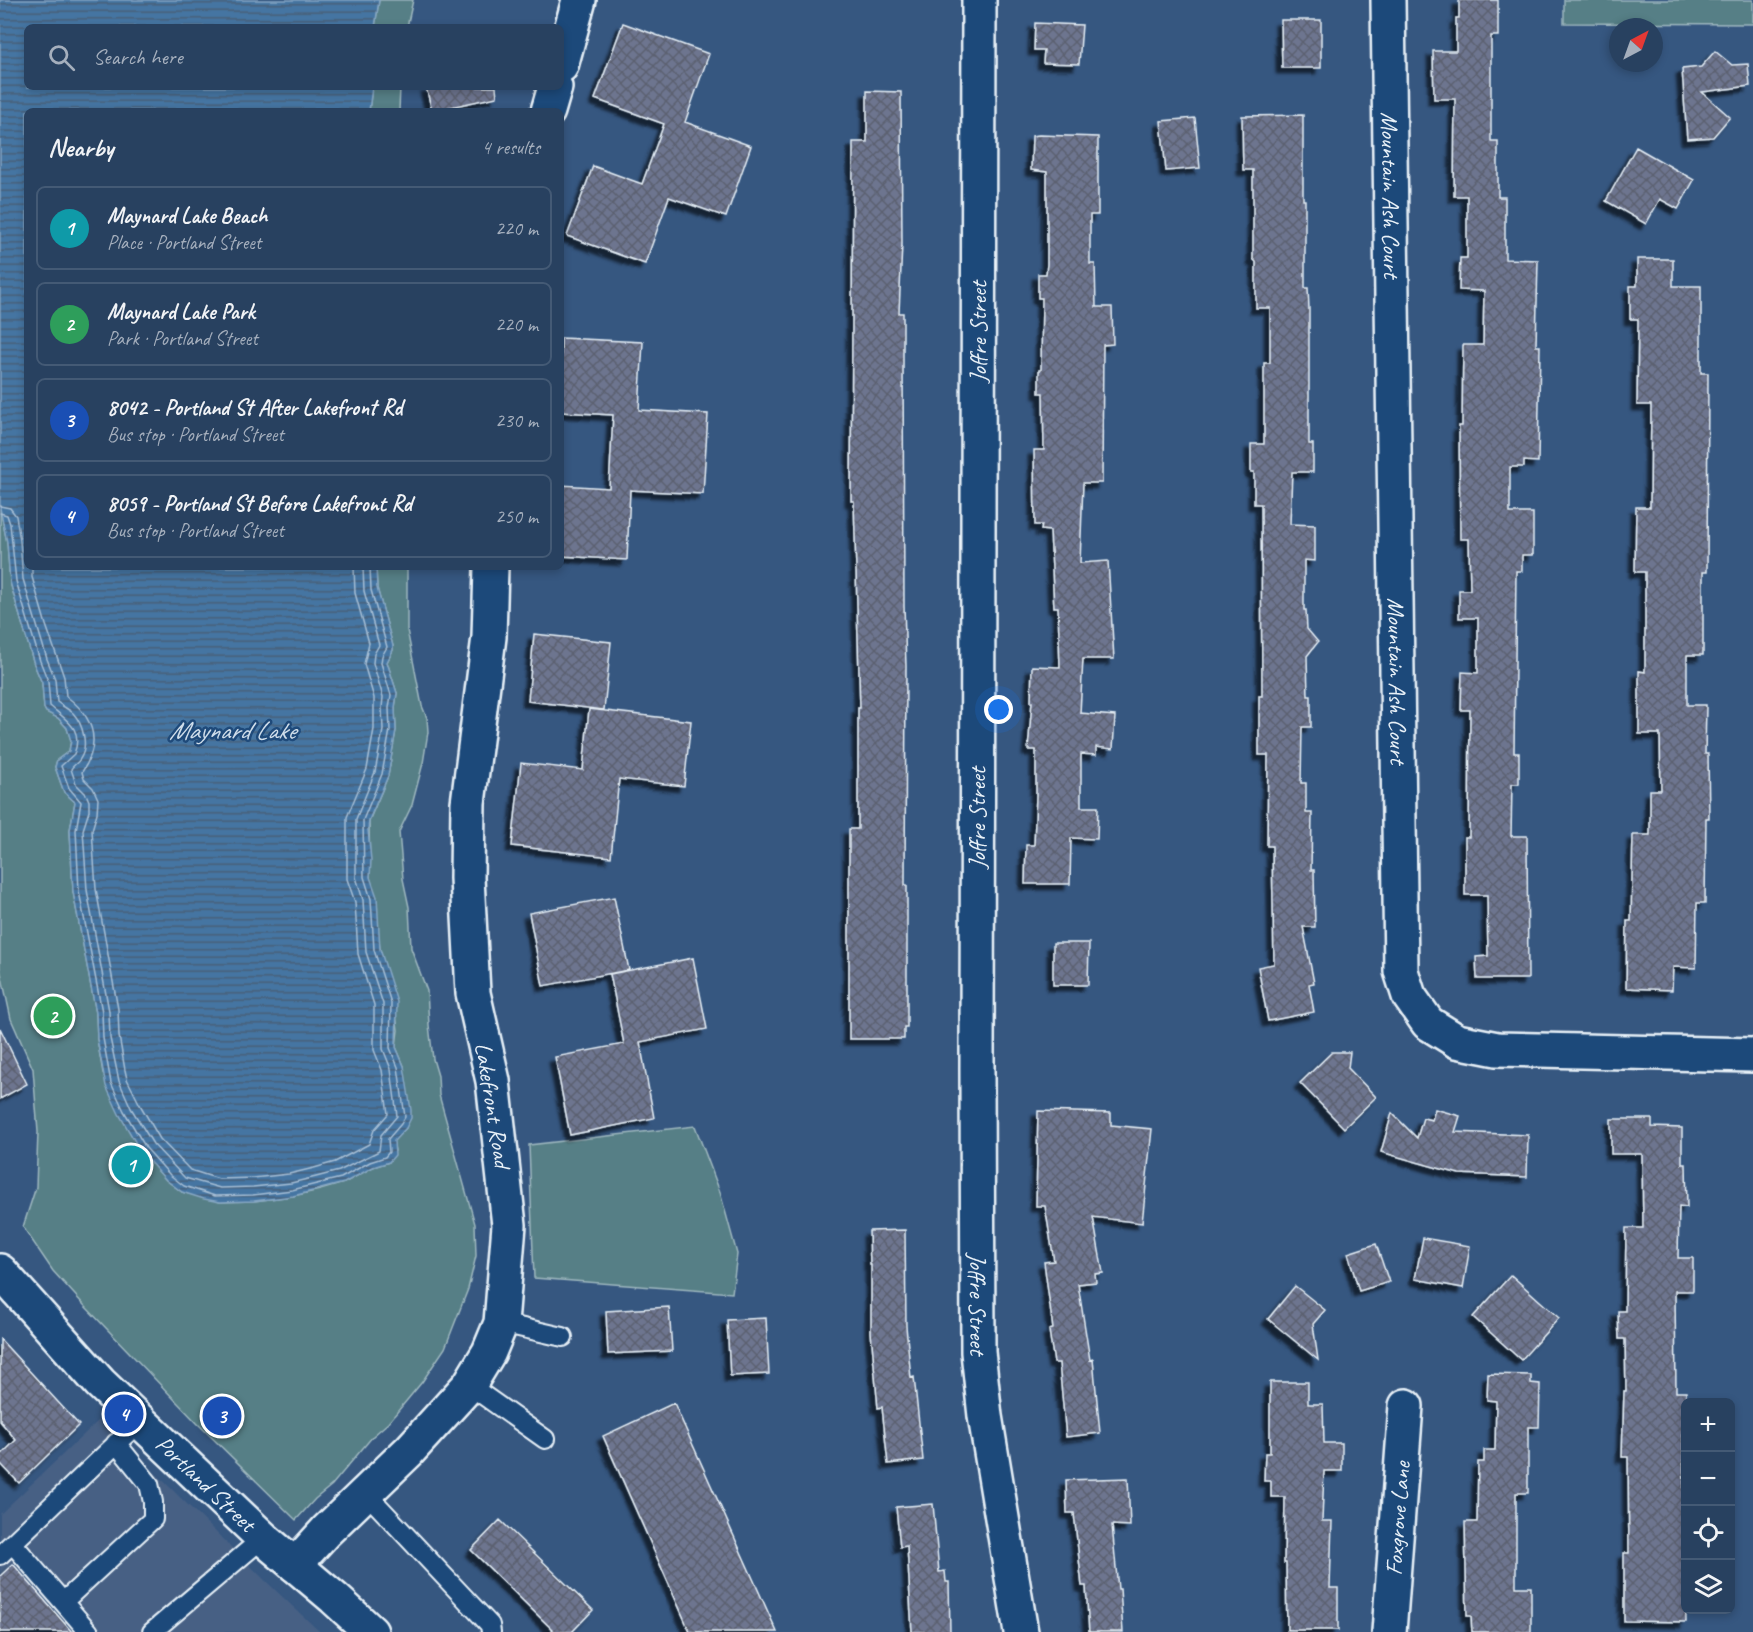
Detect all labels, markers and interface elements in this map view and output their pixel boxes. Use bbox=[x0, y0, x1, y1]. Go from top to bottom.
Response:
north arrow bbox=[1609, 18, 1663, 72]
search box bbox=[24, 24, 564, 90]
icon: search bbox=[45, 41, 78, 74]
text: Search here bbox=[93, 43, 183, 71]
street label: Mountain Ash Court bbox=[1374, 112, 1407, 280]
text: Nearby bbox=[48, 131, 113, 164]
text: 4 results bbox=[481, 135, 540, 160]
text: Maynard Lake Beach bbox=[107, 202, 267, 230]
text: 1 bbox=[65, 216, 74, 241]
text: 220 m bbox=[495, 216, 538, 241]
text: Place · Portland Street bbox=[107, 230, 261, 255]
street label: Joffre Street bbox=[963, 279, 993, 384]
text: Maynard Lake Park bbox=[107, 298, 255, 326]
text: 2 bbox=[65, 312, 74, 337]
text: 220 m bbox=[495, 312, 538, 337]
text: Park · Portland Street bbox=[107, 326, 258, 351]
text: 8042 - Portland St After Lakefront Rd bbox=[107, 394, 402, 422]
text: 3 bbox=[65, 408, 74, 433]
text: 230 m bbox=[495, 408, 538, 433]
text: Bus stop · Portland Street bbox=[107, 422, 284, 447]
text: 8059 - Portland St Before Lakefront Rd bbox=[107, 490, 412, 518]
text: 4 bbox=[65, 504, 74, 529]
text: 250 m bbox=[495, 504, 538, 529]
text: Bus stop · Portland Street bbox=[107, 518, 284, 543]
street label: Mountain Ash Court bbox=[1381, 598, 1413, 766]
your location bbox=[984, 695, 1013, 724]
water label: Maynard Lake bbox=[169, 714, 300, 747]
street label: Joffre Street bbox=[962, 765, 992, 870]
pin: 2 bbox=[34, 994, 72, 1038]
street label: Lakefront Road bbox=[468, 1040, 518, 1173]
pin: 1 bbox=[112, 1142, 150, 1188]
street label: Joffre Street bbox=[963, 1252, 993, 1357]
pin: 4 bbox=[104, 1392, 144, 1436]
pin: 3 bbox=[202, 1394, 242, 1438]
map controls bbox=[1681, 1398, 1735, 1614]
button: + bbox=[1681, 1398, 1735, 1452]
street label: Portland Street bbox=[149, 1429, 264, 1540]
button: − bbox=[1681, 1452, 1735, 1506]
street label: Foxgrove Lane bbox=[1378, 1458, 1417, 1576]
button: locate bbox=[1681, 1506, 1735, 1560]
button: layers bbox=[1681, 1560, 1735, 1614]

